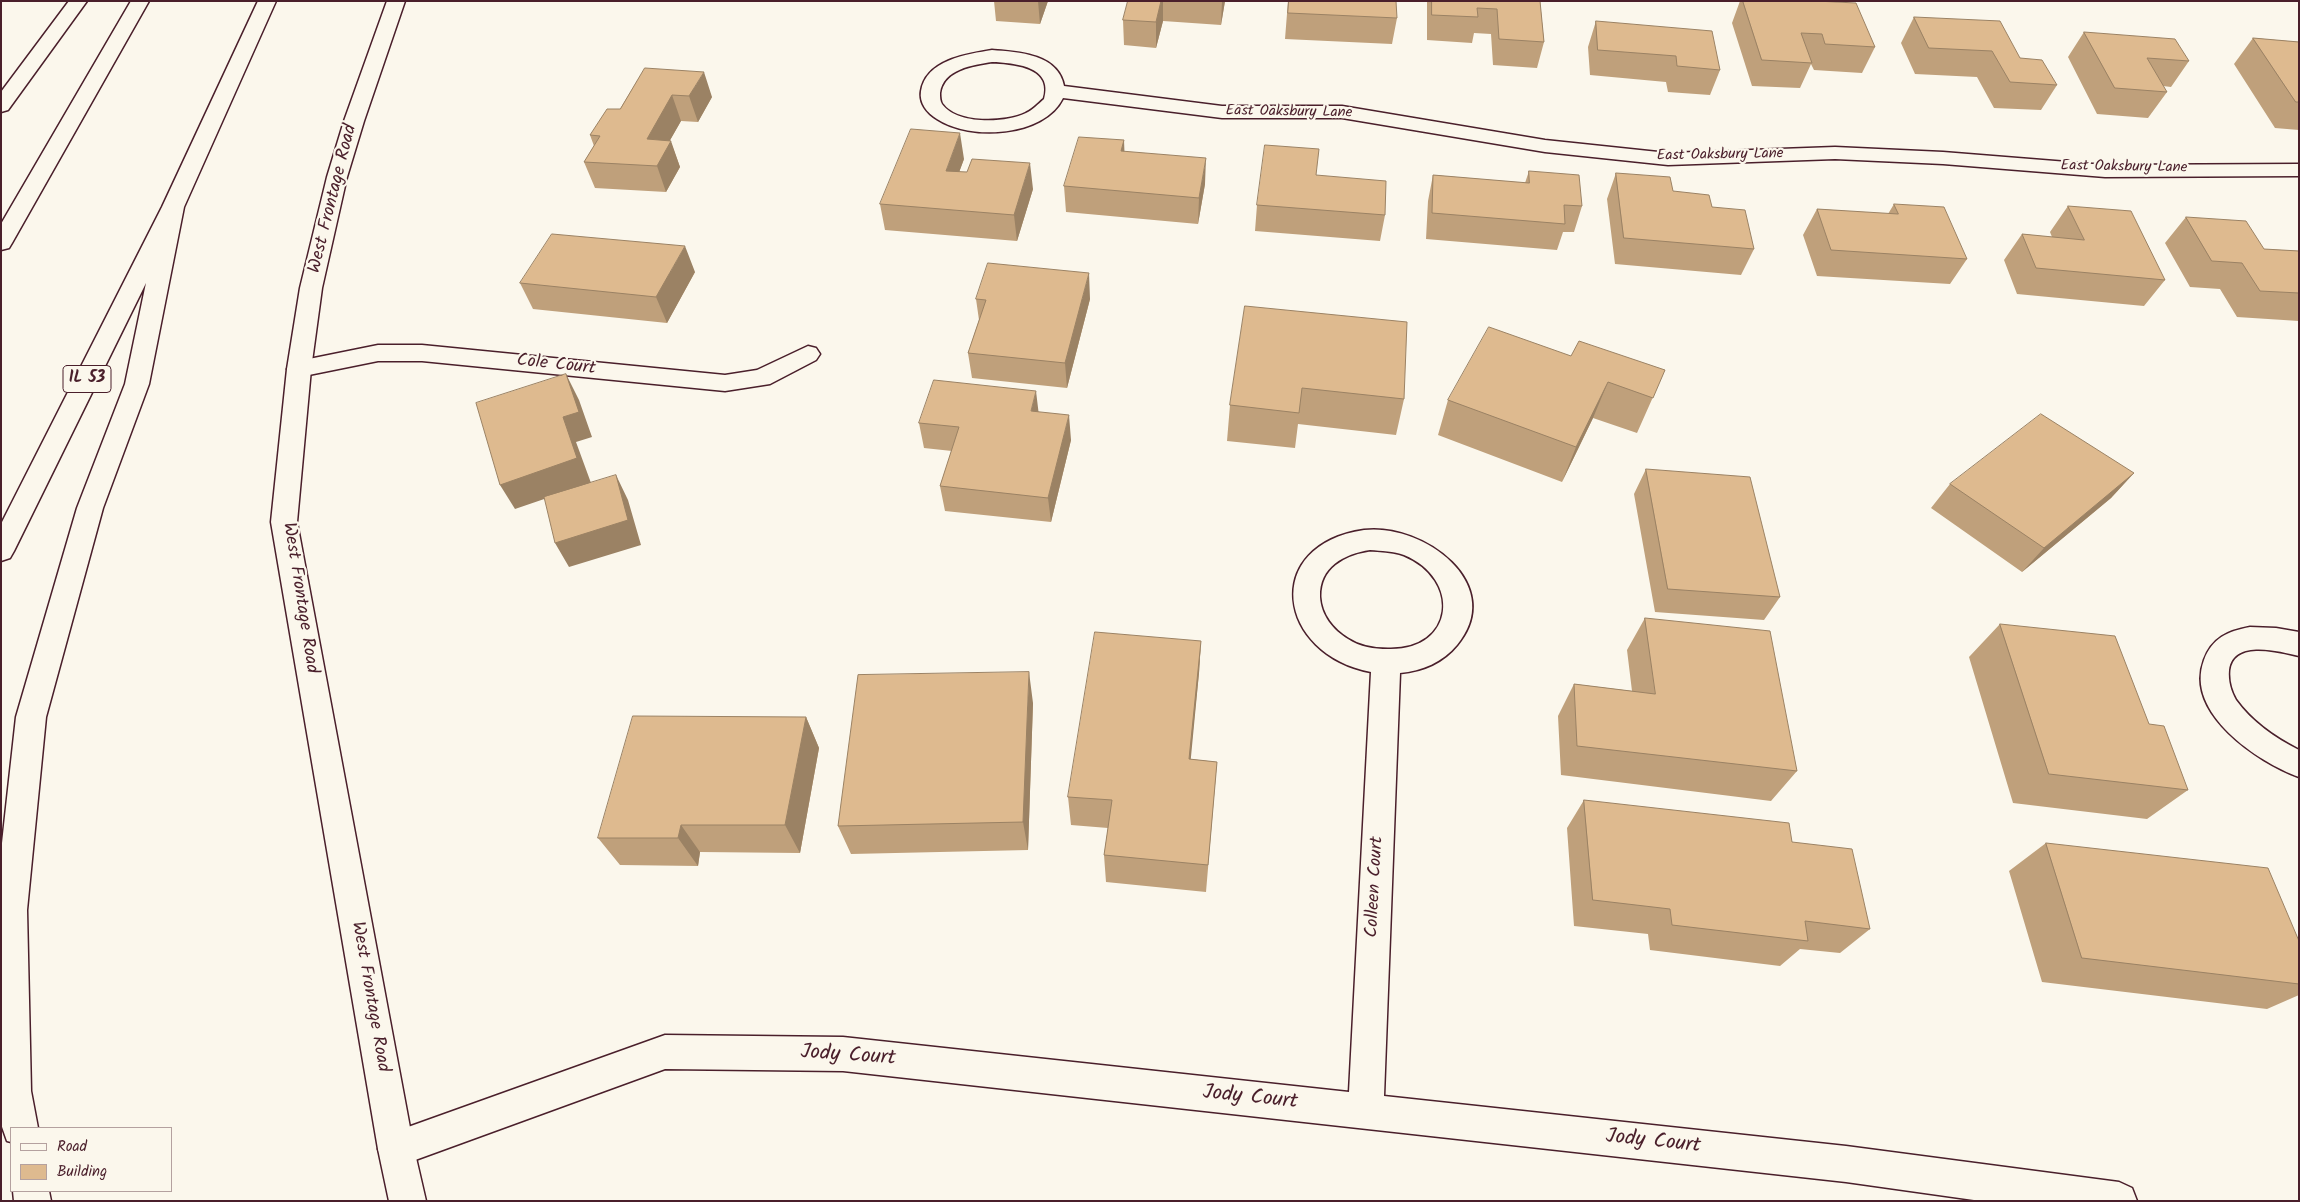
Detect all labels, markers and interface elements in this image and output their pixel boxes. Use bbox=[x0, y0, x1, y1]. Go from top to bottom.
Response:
street label: East Oaksbury Lane bbox=[1225, 103, 1353, 123]
street label: West Frontage Road bbox=[305, 122, 363, 276]
street label: East Oaksbury Lane bbox=[1656, 146, 1784, 166]
street label: East Oaksbury Lane bbox=[2060, 158, 2188, 178]
street label: Cole Court bbox=[515, 351, 597, 381]
road number: IL 53 bbox=[63, 366, 111, 392]
street label: West Frontage Road bbox=[276, 521, 322, 675]
street label: Colleen Court bbox=[1363, 836, 1389, 938]
street label: West Frontage Road bbox=[345, 920, 393, 1074]
street label: Jody Court bbox=[800, 1041, 896, 1073]
street label: Jody Court bbox=[1201, 1081, 1299, 1117]
street label: Jody Court bbox=[1604, 1125, 1702, 1161]
legend bbox=[10, 1127, 172, 1192]
text: Road bbox=[57, 1135, 87, 1159]
text: Building bbox=[57, 1160, 107, 1184]

